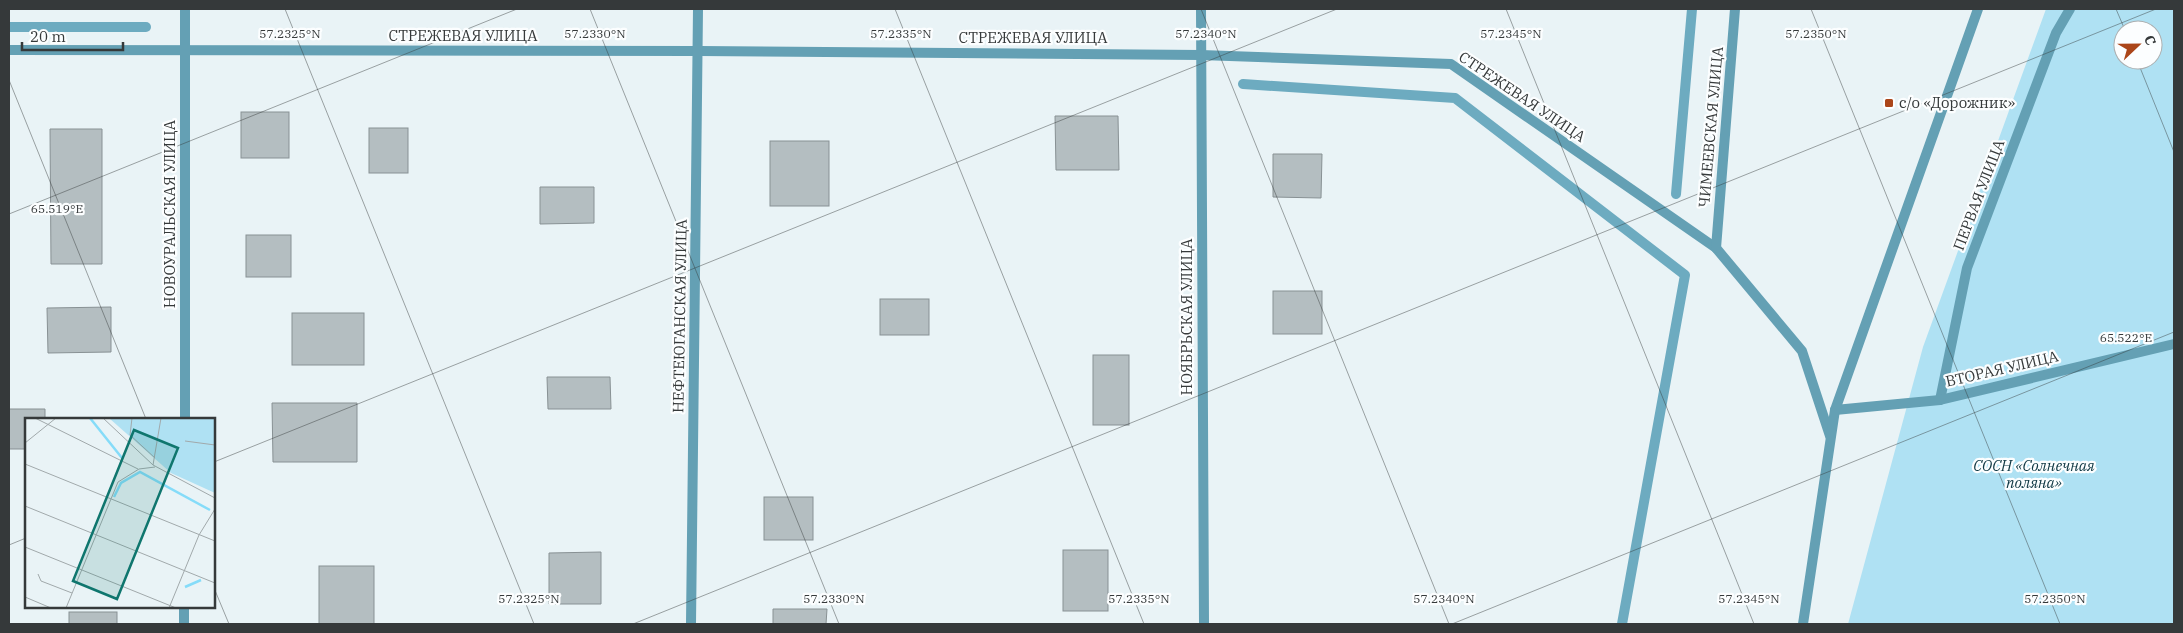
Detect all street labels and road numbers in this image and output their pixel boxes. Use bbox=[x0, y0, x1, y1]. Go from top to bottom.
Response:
street label: СТРЕЖЕВАЯ УЛИЦА bbox=[388, 26, 538, 45]
street label: СТРЕЖЕВАЯ УЛИЦА bbox=[958, 28, 1108, 47]
street label: ЧИМЕЕВСКАЯ УЛИЦА bbox=[1694, 45, 1727, 208]
street label: СТРЕЖЕВАЯ УЛИЦА bbox=[1455, 47, 1590, 147]
street label: НОВОУРАЛЬСКАЯ УЛИЦА bbox=[160, 119, 179, 308]
street label: ПЕРВАЯ УЛИЦА bbox=[1949, 136, 2009, 253]
street label: НЕФТЕЮГАНСКАЯ УЛИЦА bbox=[668, 218, 691, 413]
street label: НОЯБРЬСКАЯ УЛИЦА bbox=[1177, 238, 1196, 396]
street label: ВТОРАЯ УЛИЦА bbox=[1944, 346, 2061, 391]

